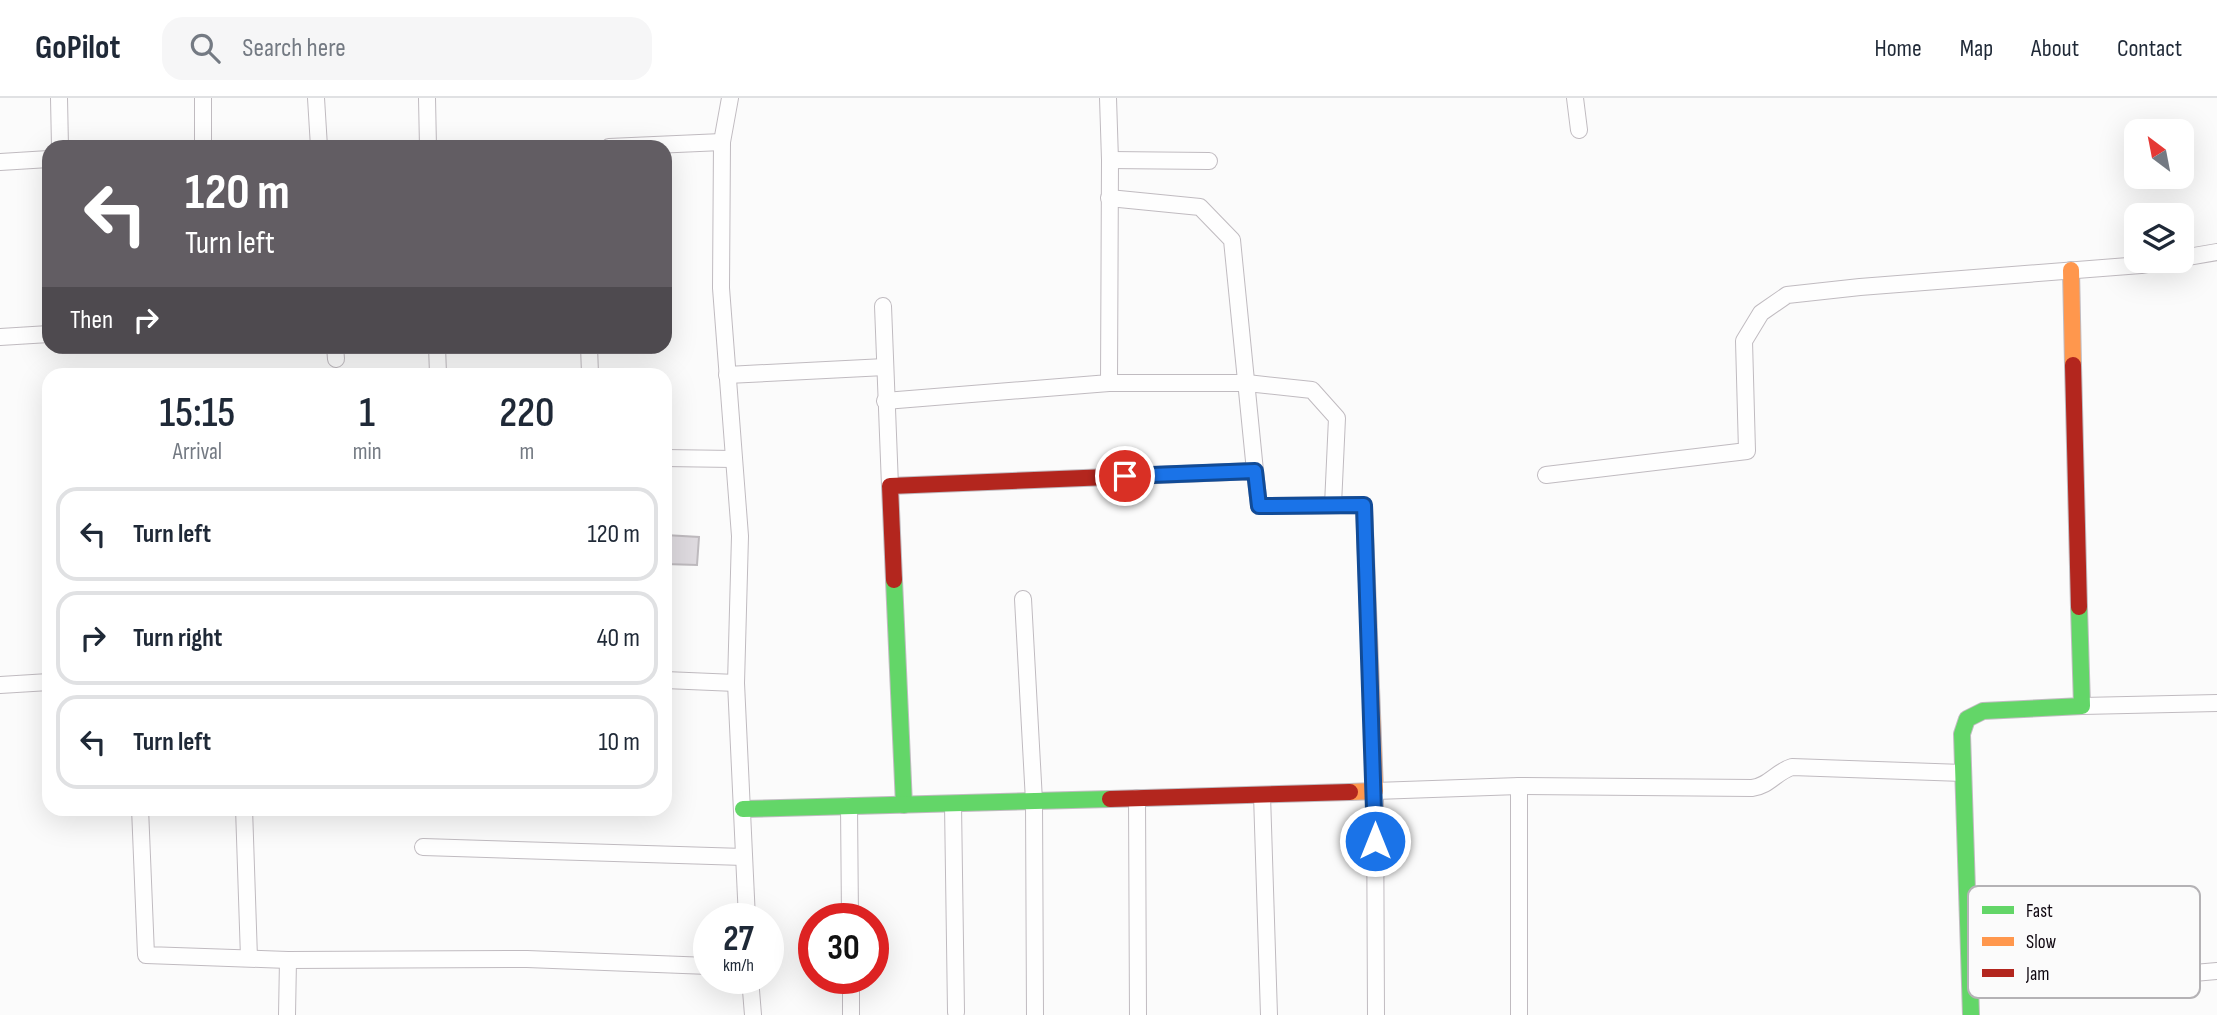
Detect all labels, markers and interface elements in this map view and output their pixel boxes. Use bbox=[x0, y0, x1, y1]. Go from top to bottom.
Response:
search box bbox=[162, 17, 652, 80]
text: GoPilot bbox=[35, 28, 120, 68]
icon: search bbox=[186, 29, 224, 67]
text: Search here bbox=[242, 33, 346, 64]
text: Home bbox=[1874, 34, 1922, 63]
text: Map bbox=[1960, 34, 1993, 63]
text: About bbox=[2031, 34, 2079, 63]
text: Contact bbox=[2117, 34, 2182, 63]
north arrow bbox=[2124, 119, 2194, 189]
map controls bbox=[2124, 119, 2194, 273]
text: 120 m bbox=[185, 164, 290, 223]
icon: left bbox=[70, 168, 161, 259]
button: layers bbox=[2124, 203, 2194, 273]
text: Turn left bbox=[185, 224, 275, 263]
icon: right bbox=[127, 301, 165, 339]
text: Then bbox=[70, 305, 113, 336]
text: 15:15 bbox=[159, 388, 235, 439]
text: 1 bbox=[359, 388, 375, 439]
text: 220 bbox=[499, 388, 554, 439]
text: Arrival bbox=[173, 438, 222, 466]
text: min bbox=[353, 438, 382, 466]
text: m bbox=[519, 438, 534, 466]
pin bbox=[1095, 446, 1155, 506]
icon: arrive bbox=[1106, 457, 1144, 495]
icon: left bbox=[74, 515, 112, 553]
text: Turn left bbox=[133, 519, 211, 550]
text: 120 m bbox=[587, 519, 640, 550]
icon: right bbox=[74, 619, 112, 657]
text: Turn right bbox=[133, 623, 222, 654]
text: 40 m bbox=[597, 623, 640, 654]
icon: left bbox=[74, 723, 112, 761]
text: Turn left bbox=[133, 727, 211, 758]
text: 10 m bbox=[598, 727, 640, 758]
position arrow bbox=[1338, 804, 1412, 878]
legend bbox=[1968, 886, 2200, 998]
text: Fast bbox=[2026, 900, 2053, 923]
speed limit sign: 30 bbox=[798, 903, 889, 994]
text: 27 bbox=[723, 918, 754, 961]
text: Slow bbox=[2026, 931, 2056, 954]
text: km/h bbox=[723, 955, 754, 976]
text: Jam bbox=[2025, 963, 2049, 986]

